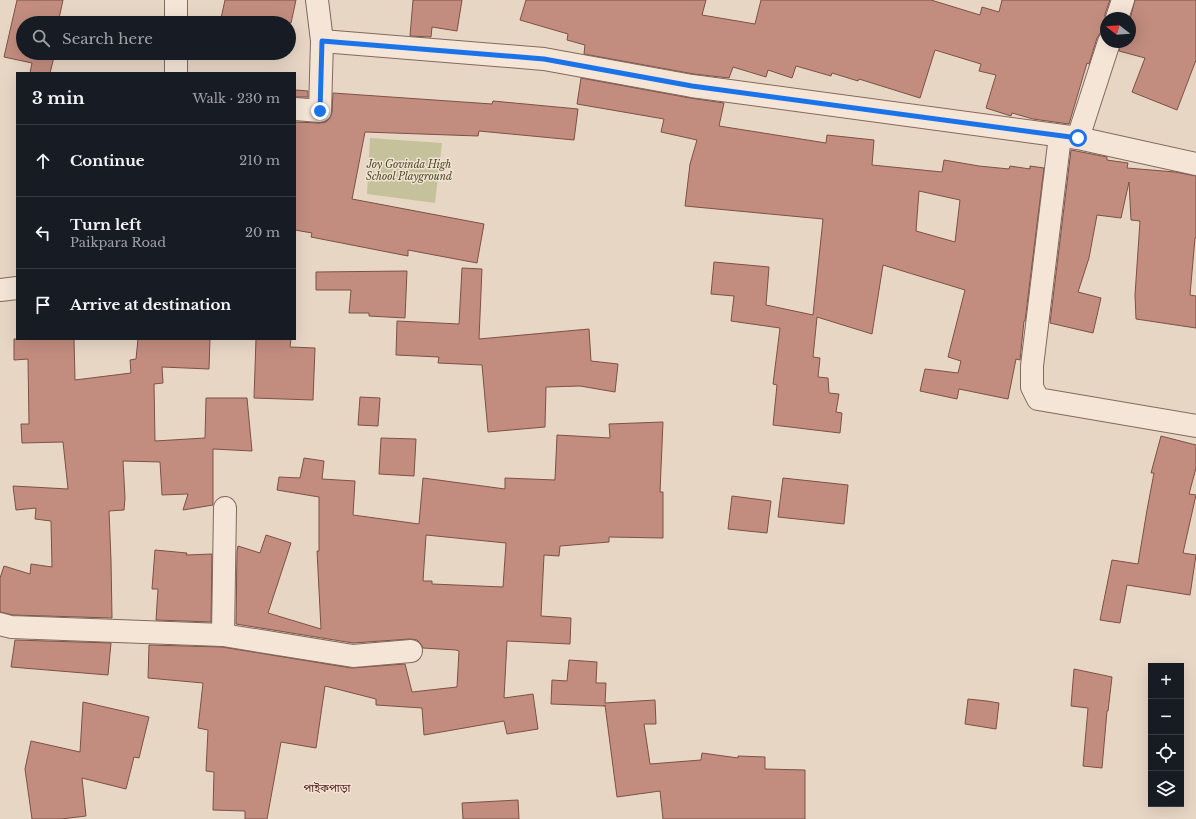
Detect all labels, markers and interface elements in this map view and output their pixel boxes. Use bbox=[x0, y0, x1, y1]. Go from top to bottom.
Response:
north arrow bbox=[1100, 12, 1136, 48]
search box bbox=[16, 16, 296, 60]
icon: search bbox=[30, 27, 52, 49]
text: Search here bbox=[62, 29, 153, 48]
text: 3 min bbox=[32, 88, 85, 109]
text: Walk · 230 m bbox=[192, 90, 280, 107]
route end bbox=[311, 102, 329, 120]
route start bbox=[1069, 129, 1087, 147]
icon: ahead bbox=[32, 150, 54, 172]
text: Continue bbox=[70, 151, 145, 170]
text: 210 m bbox=[239, 152, 280, 169]
park label: Joy Govinda High School Playground bbox=[366, 158, 452, 183]
text: Turn left bbox=[70, 215, 141, 234]
icon: left bbox=[32, 222, 54, 244]
text: 20 m bbox=[245, 224, 280, 241]
text: Paikpara Road bbox=[70, 234, 166, 251]
icon: arrive bbox=[32, 294, 54, 316]
text: Arrive at destination bbox=[70, 295, 231, 314]
map controls bbox=[1148, 663, 1184, 807]
button: + bbox=[1148, 663, 1184, 699]
button: − bbox=[1148, 699, 1184, 735]
button: locate bbox=[1148, 735, 1184, 771]
button: layers bbox=[1148, 771, 1184, 807]
district label: পাইকপাড়া bbox=[303, 781, 352, 795]

